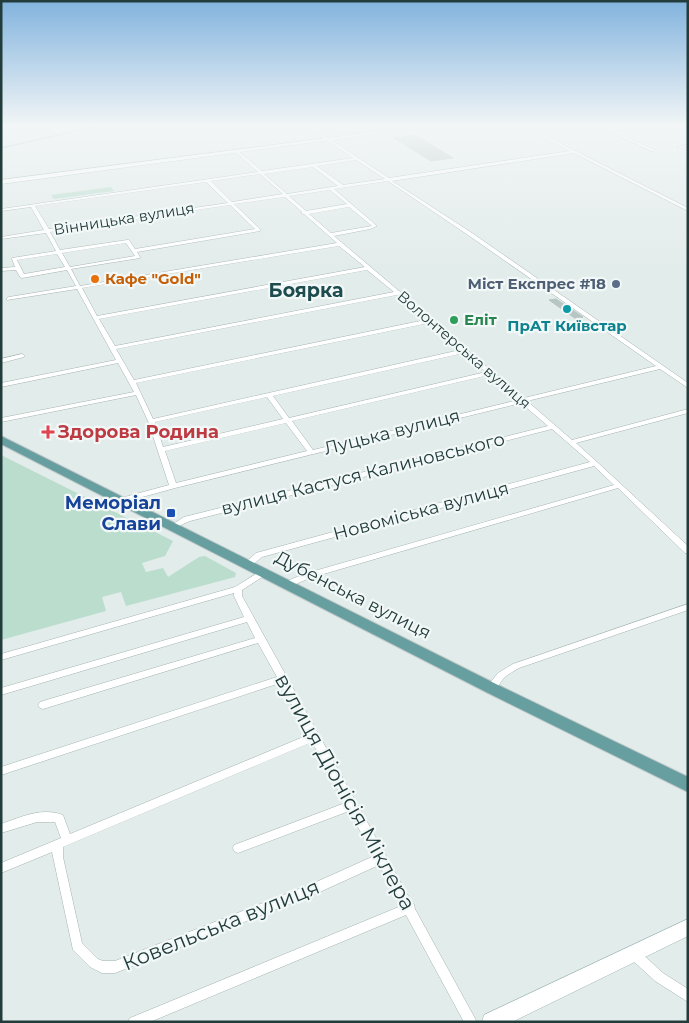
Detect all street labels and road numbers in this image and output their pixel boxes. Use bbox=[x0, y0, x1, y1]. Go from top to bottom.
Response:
street label: Вінницька вулиця bbox=[52, 198, 196, 239]
street label: Волонтерська вулиця bbox=[394, 286, 535, 413]
street label: Луцька вулиця bbox=[322, 404, 462, 460]
street label: вулиця Кастуся Калиновського bbox=[219, 428, 507, 520]
street label: Новоміська вулиця bbox=[331, 477, 511, 545]
street label: Дубенська вулиця bbox=[271, 546, 435, 644]
street label: вулиця Діонісія Міклера bbox=[270, 669, 421, 914]
street label: Ковельська вулиця bbox=[119, 874, 323, 976]

